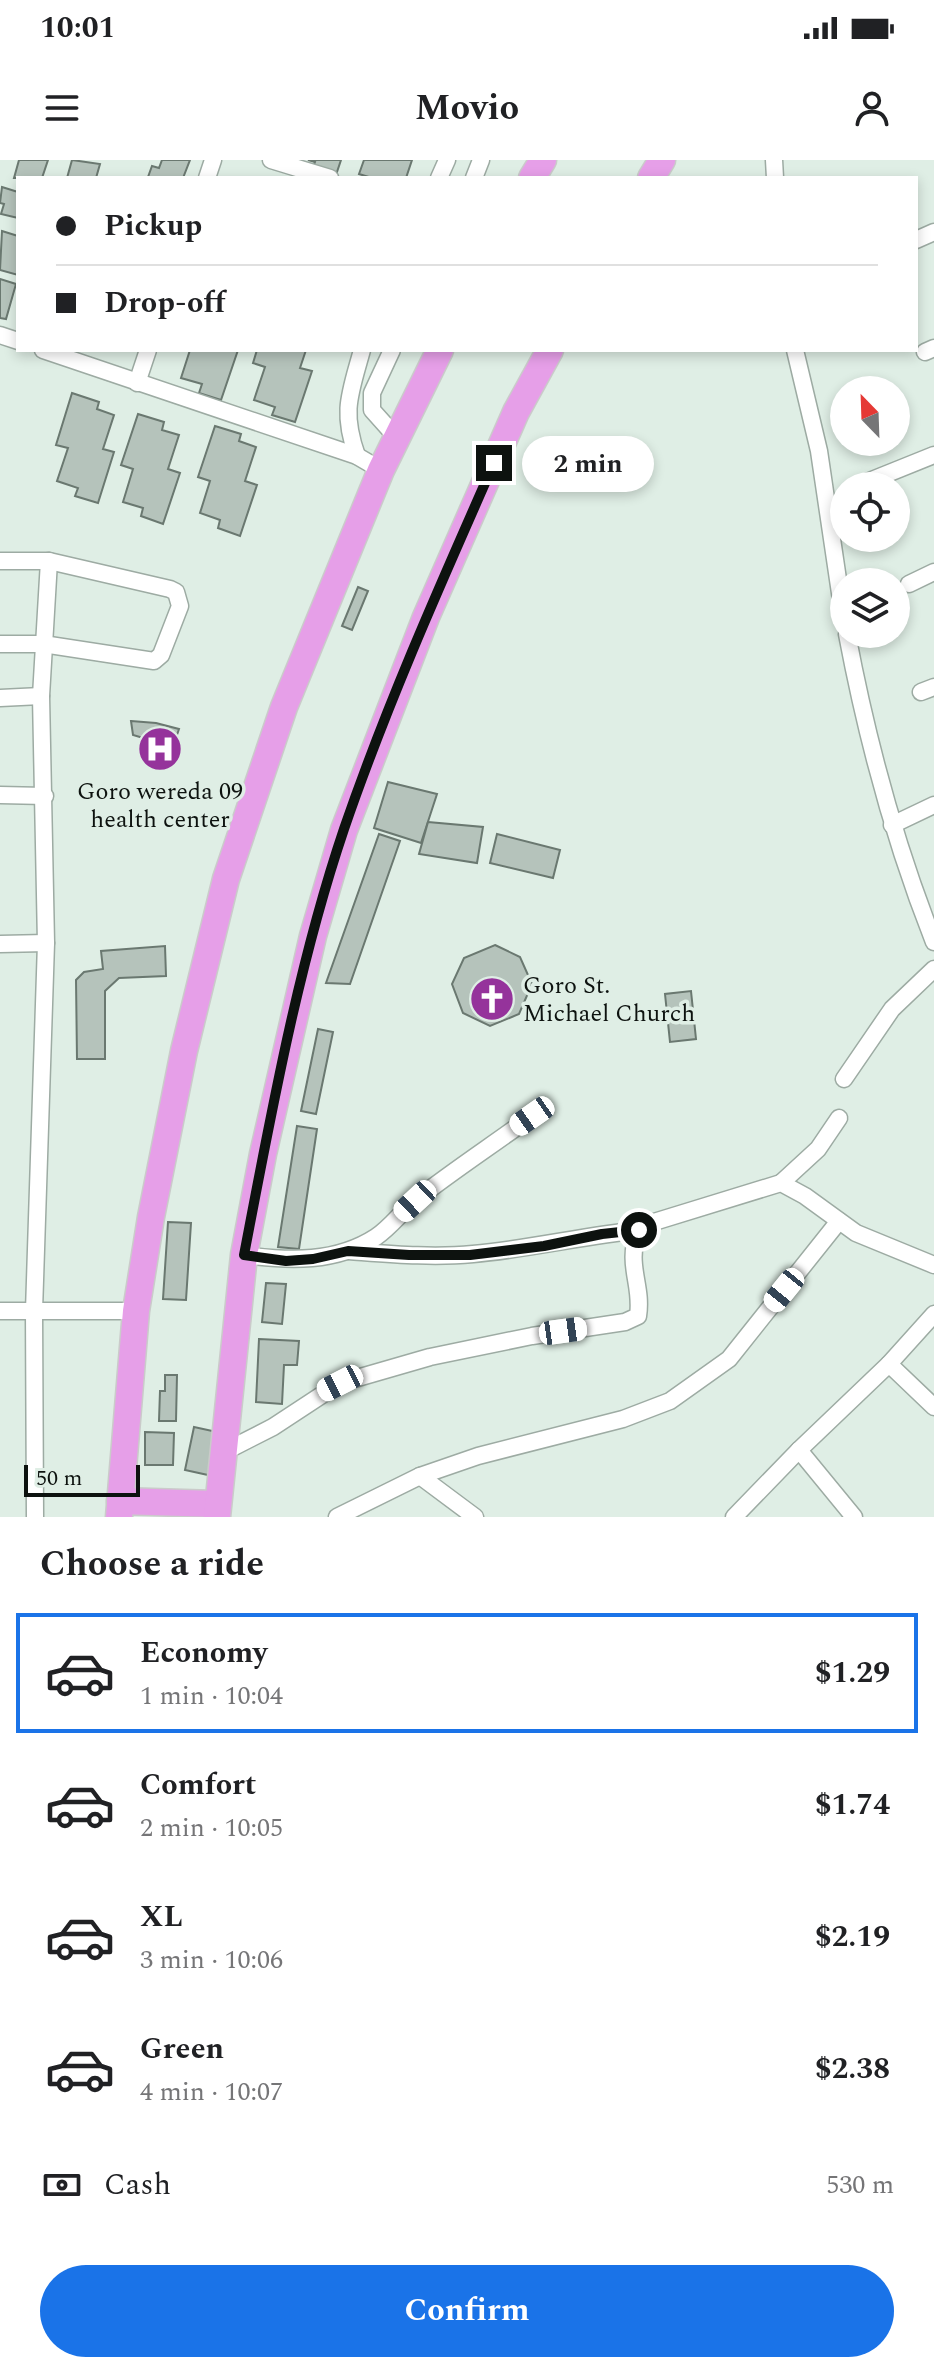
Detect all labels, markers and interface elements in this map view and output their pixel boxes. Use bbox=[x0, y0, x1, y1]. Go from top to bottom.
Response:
text: 10:01 bbox=[40, 5, 115, 51]
text: Movio bbox=[415, 81, 519, 136]
icon: menu bbox=[40, 86, 84, 130]
icon: person bbox=[850, 86, 894, 130]
text: Pickup bbox=[104, 203, 202, 249]
text: Drop-off bbox=[104, 280, 225, 326]
north arrow bbox=[830, 376, 910, 456]
map controls bbox=[830, 376, 910, 648]
callout: 2 min bbox=[522, 435, 654, 491]
text: 2 min bbox=[553, 444, 623, 484]
route end bbox=[476, 445, 512, 481]
button: locate bbox=[830, 472, 910, 552]
button: layers bbox=[830, 568, 910, 648]
hospital icon: Goro wereda 09 health center bbox=[136, 725, 184, 773]
place label: Goro wereda 09 health center bbox=[77, 774, 243, 838]
place label: Goro St. Michael Church bbox=[523, 968, 695, 1032]
church icon: Goro St. Michael Church bbox=[468, 975, 516, 1023]
car bbox=[505, 1092, 559, 1140]
car bbox=[389, 1176, 441, 1226]
route start bbox=[621, 1212, 657, 1248]
car bbox=[760, 1264, 808, 1316]
car bbox=[538, 1316, 588, 1346]
car bbox=[313, 1361, 367, 1405]
scale bar bbox=[24, 1461, 140, 1497]
text: 50 m bbox=[36, 1462, 82, 1495]
text: Choose a ride bbox=[40, 1537, 264, 1592]
text: Economy bbox=[140, 1630, 267, 1676]
icon: car bbox=[44, 1637, 116, 1709]
text: $1.29 bbox=[815, 1650, 890, 1696]
text: 1 min · 10:04 bbox=[140, 1676, 283, 1716]
text: Comfort bbox=[140, 1762, 256, 1808]
icon: car bbox=[44, 1769, 116, 1841]
text: $1.74 bbox=[815, 1782, 890, 1828]
text: 2 min · 10:05 bbox=[140, 1808, 283, 1848]
text: XL bbox=[140, 1894, 183, 1940]
icon: car bbox=[44, 1901, 116, 1973]
text: $2.19 bbox=[815, 1914, 890, 1960]
text: 3 min · 10:06 bbox=[140, 1940, 283, 1980]
text: Green bbox=[140, 2026, 224, 2072]
icon: car bbox=[44, 2033, 116, 2105]
text: $2.38 bbox=[815, 2046, 890, 2092]
text: 4 min · 10:07 bbox=[140, 2072, 283, 2112]
text: Cash bbox=[104, 2162, 171, 2208]
icon: cash bbox=[40, 2163, 84, 2207]
text: 530 m bbox=[826, 2165, 894, 2205]
button: Confirm bbox=[40, 2265, 894, 2357]

